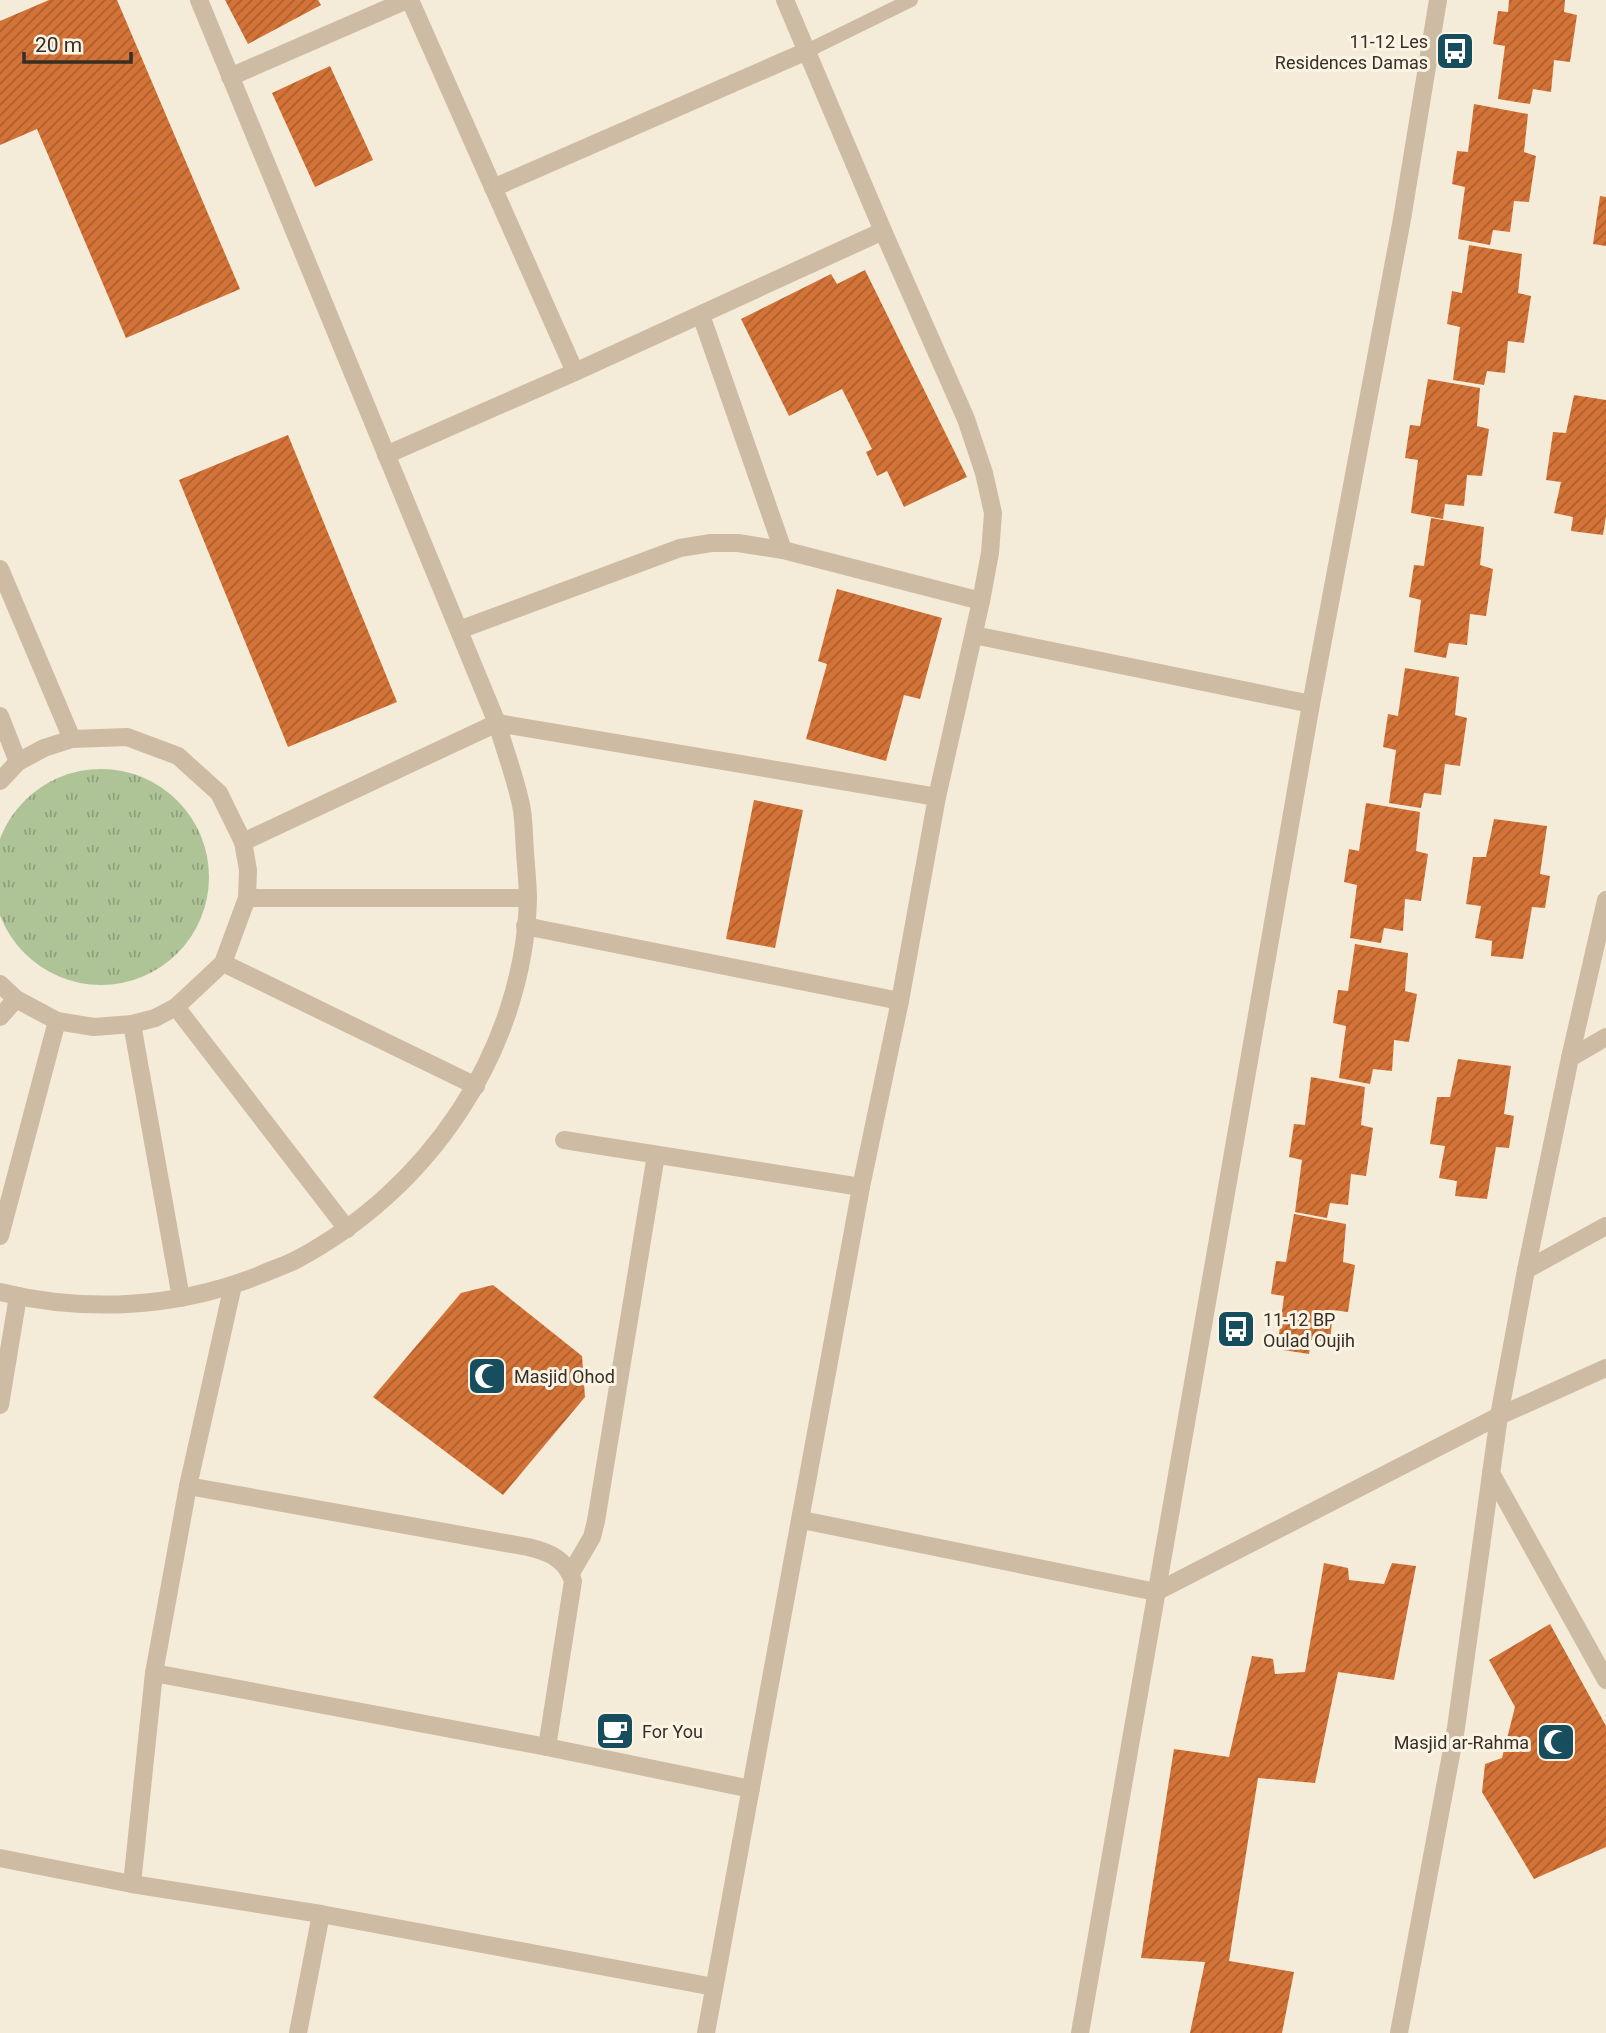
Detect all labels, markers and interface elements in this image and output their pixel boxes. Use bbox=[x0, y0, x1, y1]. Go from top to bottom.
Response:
scale bar bbox=[24, 21, 131, 65]
bus stop icon: 11-12 Les Residences Damas bbox=[1434, 30, 1476, 72]
place label: 11-12 Les Residences Damas bbox=[1275, 31, 1428, 73]
text: 20 m bbox=[35, 33, 82, 57]
bus stop icon: 11-12 BP Oulad Oujih bbox=[1215, 1308, 1257, 1350]
place label: 11-12 BP Oulad Oujih bbox=[1263, 1309, 1355, 1351]
mosque icon: Masjid Ohod bbox=[466, 1355, 508, 1397]
place label: Masjid Ohod bbox=[514, 1366, 615, 1387]
cafe icon: For You bbox=[594, 1710, 636, 1752]
place label: For You bbox=[642, 1721, 703, 1742]
mosque icon: Masjid ar-Rahma bbox=[1535, 1721, 1577, 1763]
place label: Masjid ar-Rahma bbox=[1394, 1732, 1529, 1753]

